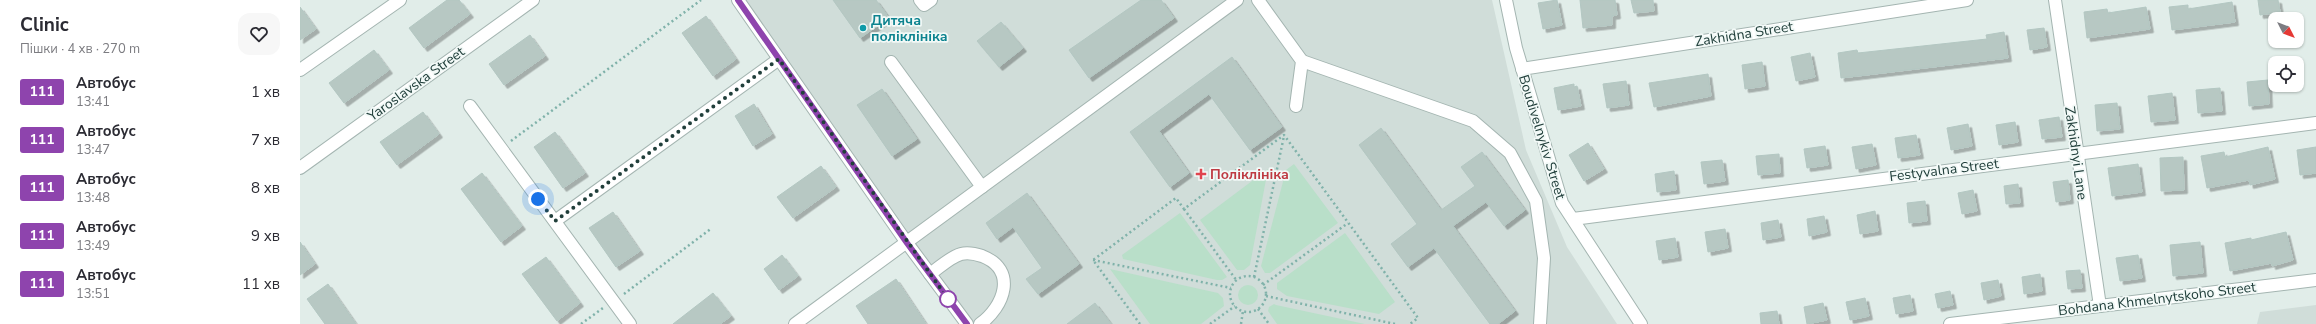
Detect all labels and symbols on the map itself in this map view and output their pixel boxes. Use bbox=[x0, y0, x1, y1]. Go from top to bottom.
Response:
place label: Дитяча поліклініка bbox=[871, 11, 948, 46]
north arrow bbox=[2268, 12, 2304, 48]
street label: Zakhidna Street bbox=[1694, 17, 1794, 51]
marker: Дитяча поліклініка bbox=[858, 23, 868, 33]
street label: Yaroslavska Street bbox=[363, 42, 468, 126]
street label: Boudivelnykiv Street bbox=[1514, 72, 1570, 202]
street label: Zakhidnyi Lane bbox=[2060, 105, 2092, 201]
street label: Festyvalna Street bbox=[1888, 154, 2000, 186]
place label: Поліклініка bbox=[1210, 165, 1289, 184]
marker: Поліклініка bbox=[1195, 168, 1207, 180]
your location bbox=[528, 189, 548, 209]
street label: Bohdana Khmelnytskoho Street bbox=[2057, 277, 2257, 321]
unlabelled marker bbox=[939, 290, 957, 308]

